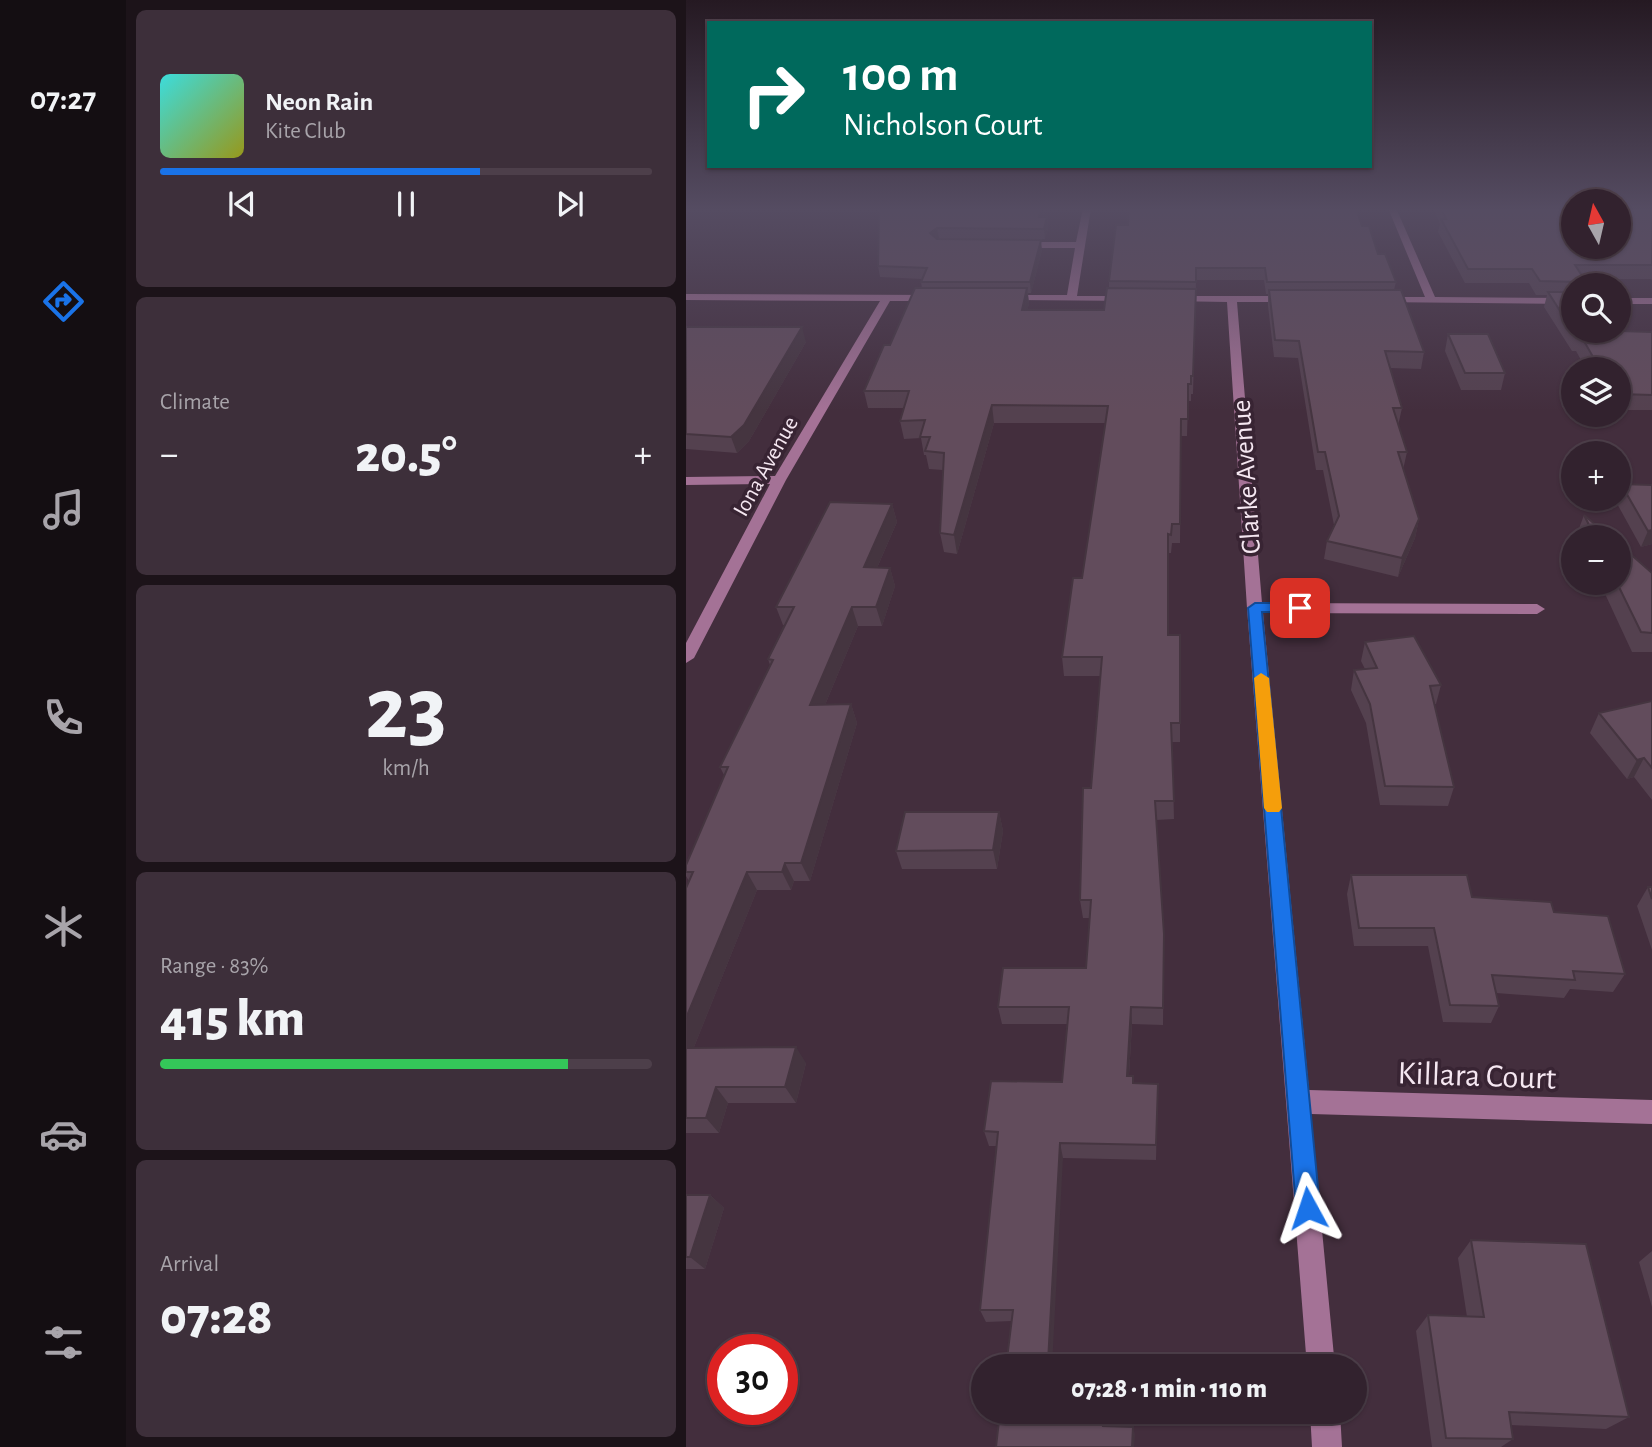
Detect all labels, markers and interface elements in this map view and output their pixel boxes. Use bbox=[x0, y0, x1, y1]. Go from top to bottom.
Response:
icon: right bbox=[728, 49, 819, 140]
text: 100 m bbox=[843, 51, 959, 100]
text: 07:27 bbox=[30, 83, 96, 115]
text: Neon Rain bbox=[265, 89, 373, 115]
text: Nicholson Court bbox=[843, 109, 1042, 141]
text: Kite Club bbox=[265, 120, 346, 143]
icon: previous bbox=[223, 185, 261, 223]
icon: pause bbox=[387, 185, 425, 223]
icon: next bbox=[551, 185, 589, 223]
north arrow bbox=[1561, 189, 1631, 259]
map controls bbox=[1561, 189, 1631, 595]
button: search bbox=[1561, 273, 1631, 343]
icon: directions bbox=[39, 277, 88, 326]
button: layers bbox=[1561, 357, 1631, 427]
text: Climate bbox=[160, 391, 230, 414]
street label: Clarke Avenue bbox=[1228, 399, 1266, 555]
street label: Iona Avenue bbox=[730, 413, 803, 520]
text: 20.5° bbox=[355, 429, 457, 481]
text: − bbox=[160, 436, 178, 474]
text: + bbox=[634, 436, 652, 474]
button: + bbox=[1561, 441, 1631, 511]
icon: music bbox=[39, 485, 88, 534]
button: − bbox=[1561, 525, 1631, 595]
pin bbox=[1270, 578, 1330, 638]
icon: arrive bbox=[1281, 589, 1319, 627]
text: 23 bbox=[365, 664, 447, 755]
icon: phone bbox=[39, 693, 88, 742]
text: km/h bbox=[382, 757, 430, 780]
icon: climate bbox=[39, 902, 88, 951]
text: Range · 83% bbox=[160, 955, 269, 978]
text: 415 km bbox=[160, 993, 305, 1045]
street label: Killara Court bbox=[1397, 1057, 1557, 1096]
icon: car bbox=[39, 1110, 88, 1159]
position arrow bbox=[1271, 1171, 1345, 1245]
text: Arrival bbox=[160, 1253, 219, 1276]
text: 07:28 bbox=[160, 1291, 273, 1343]
icon: filters bbox=[39, 1318, 88, 1367]
speed limit sign: 30 bbox=[707, 1334, 798, 1425]
text: 07:28 · 1 min · 110 m bbox=[1071, 1376, 1267, 1402]

